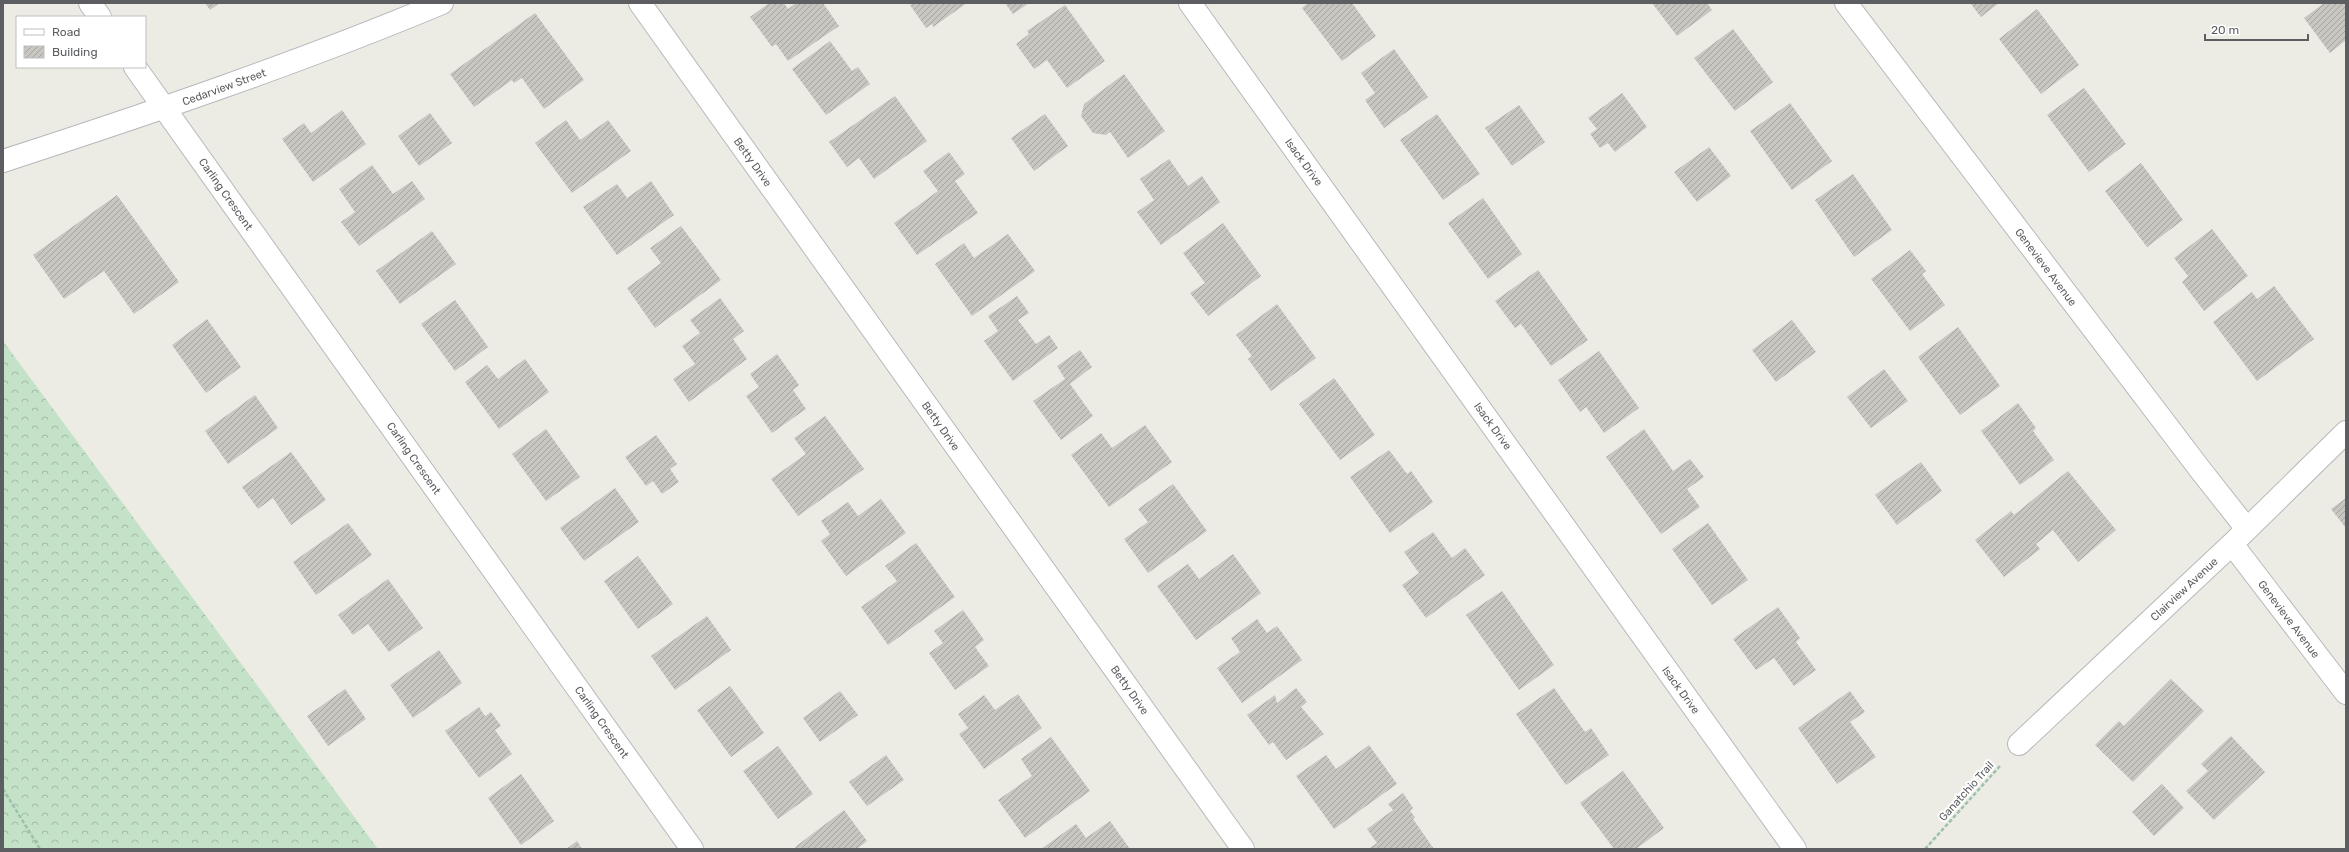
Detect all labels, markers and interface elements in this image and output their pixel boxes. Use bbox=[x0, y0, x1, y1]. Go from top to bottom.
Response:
legend bbox=[16, 16, 146, 68]
scale bar bbox=[2205, 16, 2308, 42]
text: 20 m bbox=[2211, 23, 2239, 37]
text: Road bbox=[52, 25, 80, 39]
text: Building bbox=[52, 45, 98, 59]
street label: Cedarview Street bbox=[181, 66, 268, 109]
street label: Betty Drive bbox=[731, 135, 774, 189]
street label: Isack Drive bbox=[1282, 136, 1325, 189]
street label: Carling Crescent bbox=[196, 156, 256, 233]
street label: Genevieve Avenue bbox=[2012, 226, 2079, 309]
street label: Betty Drive bbox=[919, 399, 962, 453]
street label: Isack Drive bbox=[1471, 400, 1514, 453]
street label: Carling Crescent bbox=[384, 420, 444, 497]
street label: Clairview Avenue bbox=[2148, 555, 2221, 624]
street label: Genevieve Avenue bbox=[2255, 578, 2322, 661]
street label: Betty Drive bbox=[1108, 663, 1151, 717]
street label: Isack Drive bbox=[1659, 664, 1702, 717]
street label: Carling Crescent bbox=[572, 684, 632, 761]
street label: Ganatchio Trail bbox=[1936, 759, 1997, 824]

